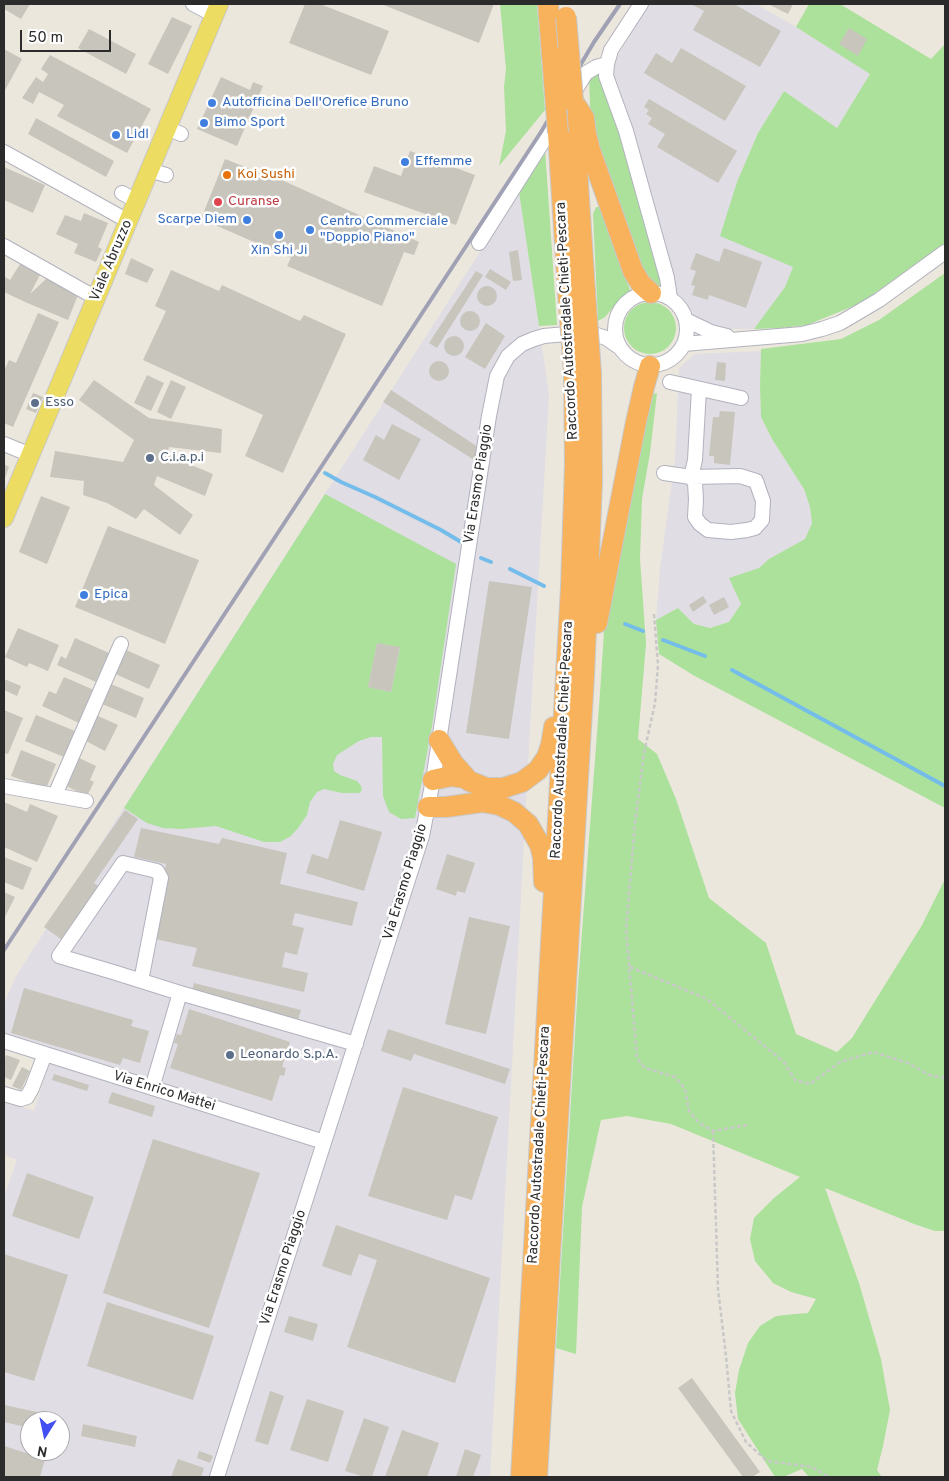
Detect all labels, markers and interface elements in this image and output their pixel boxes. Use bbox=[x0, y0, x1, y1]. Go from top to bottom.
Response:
scale bar bbox=[22, 20, 114, 52]
text: 50 m bbox=[28, 29, 63, 48]
place label: Autofficina Dell'Orefice Bruno bbox=[222, 95, 409, 111]
marker: Autofficina Dell'Orefice Bruno bbox=[206, 97, 218, 109]
place label: Bimo Sport bbox=[214, 115, 285, 131]
marker: Bimo Sport bbox=[198, 117, 210, 129]
place label: Lidl bbox=[126, 127, 149, 143]
marker: Lidl bbox=[110, 129, 122, 141]
place label: Effemme bbox=[415, 154, 472, 170]
marker: Effemme bbox=[399, 156, 411, 168]
place label: Koi Sushi bbox=[237, 167, 295, 183]
marker: Koi Sushi bbox=[221, 169, 233, 181]
place label: Curanse bbox=[228, 194, 280, 210]
marker: Curanse bbox=[212, 196, 224, 208]
street label: Raccordo Autostradale Chieti-Pescara bbox=[553, 202, 583, 440]
place label: Scarpe Diem bbox=[157, 212, 237, 228]
marker: Scarpe Diem bbox=[241, 214, 253, 226]
place label: Centro Commerciale "Doppio Piano" bbox=[320, 214, 448, 246]
street label: Viale Abruzzo bbox=[87, 218, 137, 304]
marker: Centro Commerciale "Doppio Piano" bbox=[304, 224, 316, 236]
marker: Xin Shi Ji bbox=[273, 229, 285, 241]
place label: Xin Shi Ji bbox=[250, 243, 308, 259]
place label: Esso bbox=[45, 395, 74, 411]
marker: Esso bbox=[29, 397, 41, 409]
street label: Via Erasmo Piaggio bbox=[461, 423, 497, 545]
place label: C.i.a.p.i bbox=[160, 450, 204, 466]
marker: C.i.a.p.i bbox=[144, 452, 156, 464]
place label: Epica bbox=[94, 587, 128, 603]
marker: Epica bbox=[78, 589, 90, 601]
street label: Raccordo Autostradale Chieti-Pescara bbox=[548, 621, 578, 859]
street label: Via Erasmo Piaggio bbox=[380, 822, 432, 942]
street label: Raccordo Autostradale Chieti-Pescara bbox=[525, 1026, 555, 1264]
place label: Leonardo S.p.A. bbox=[240, 1047, 338, 1063]
marker: Leonardo S.p.A. bbox=[224, 1049, 236, 1061]
street label: Via Enrico Mattei bbox=[111, 1068, 217, 1116]
street label: Via Erasmo Piaggio bbox=[257, 1208, 311, 1328]
north arrow bbox=[20, 1411, 70, 1461]
text: N bbox=[36, 1441, 49, 1460]

